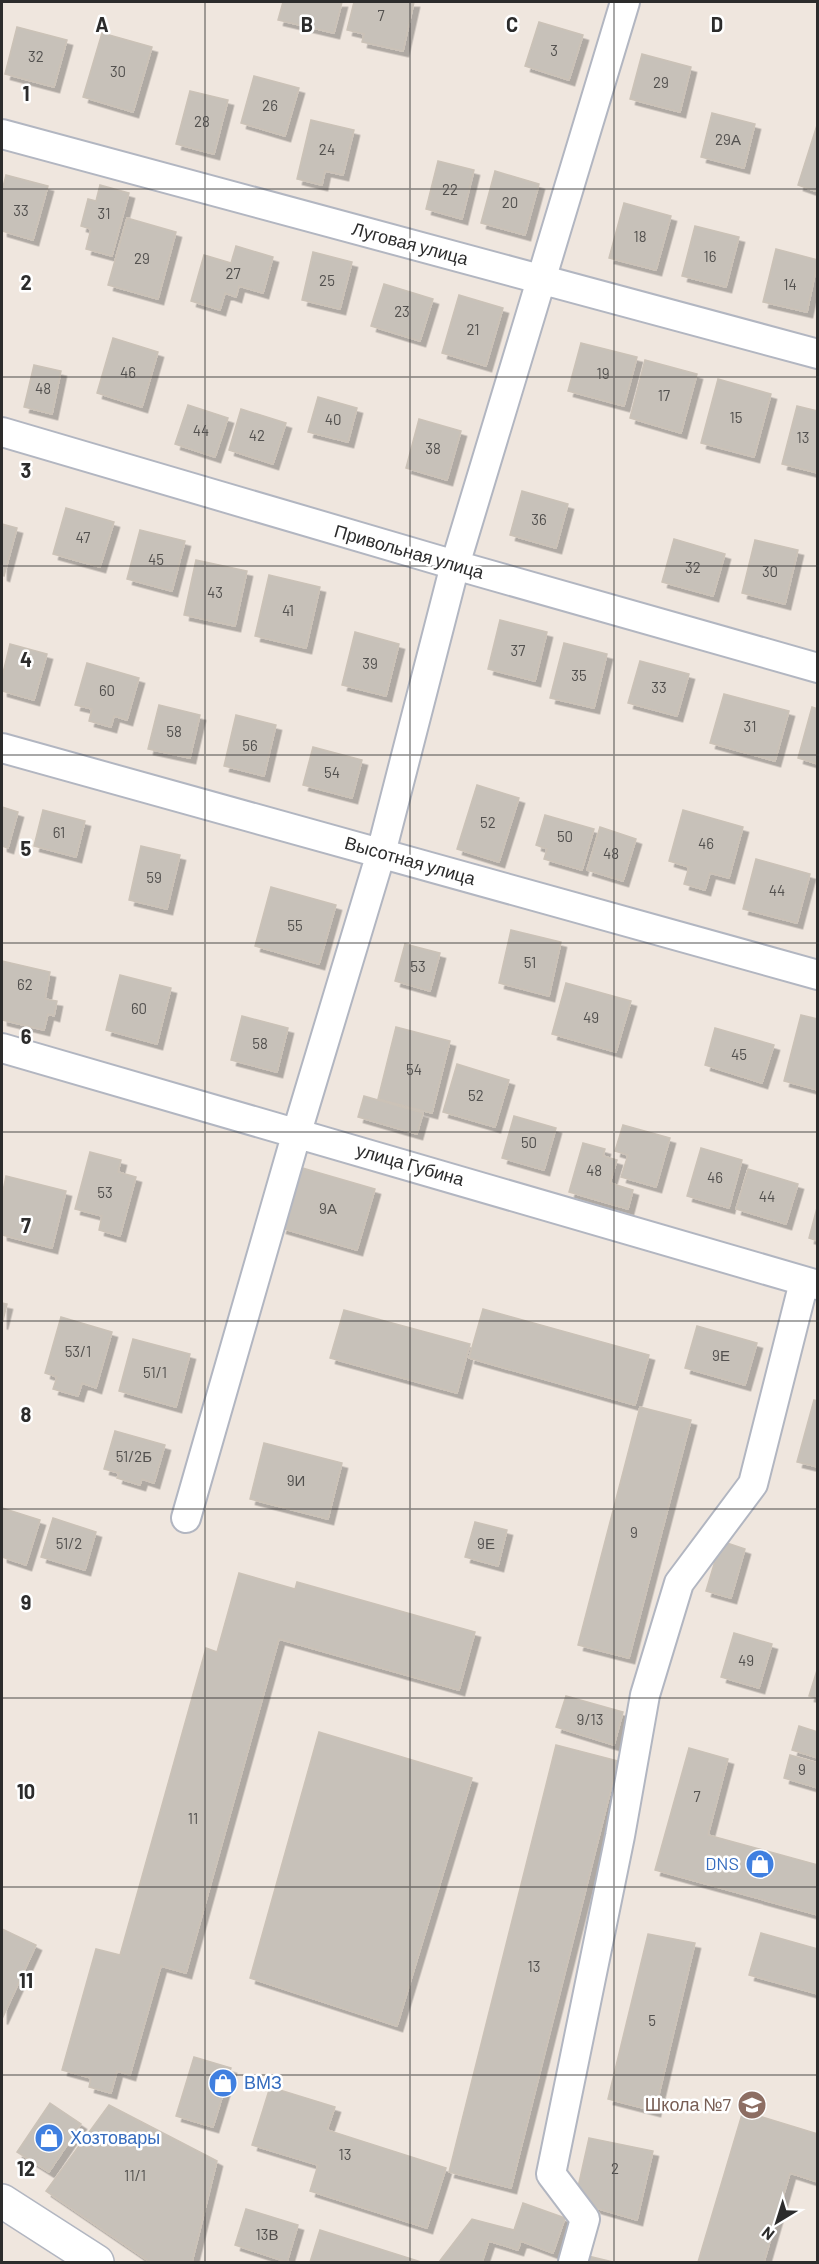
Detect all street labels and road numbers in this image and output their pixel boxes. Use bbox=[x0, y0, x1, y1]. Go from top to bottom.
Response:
street label: Луговая улица bbox=[350, 217, 472, 269]
street label: Привольная улица bbox=[332, 519, 488, 583]
street label: Высотная улица bbox=[342, 831, 479, 889]
street label: улица Губина bbox=[354, 1138, 468, 1190]

